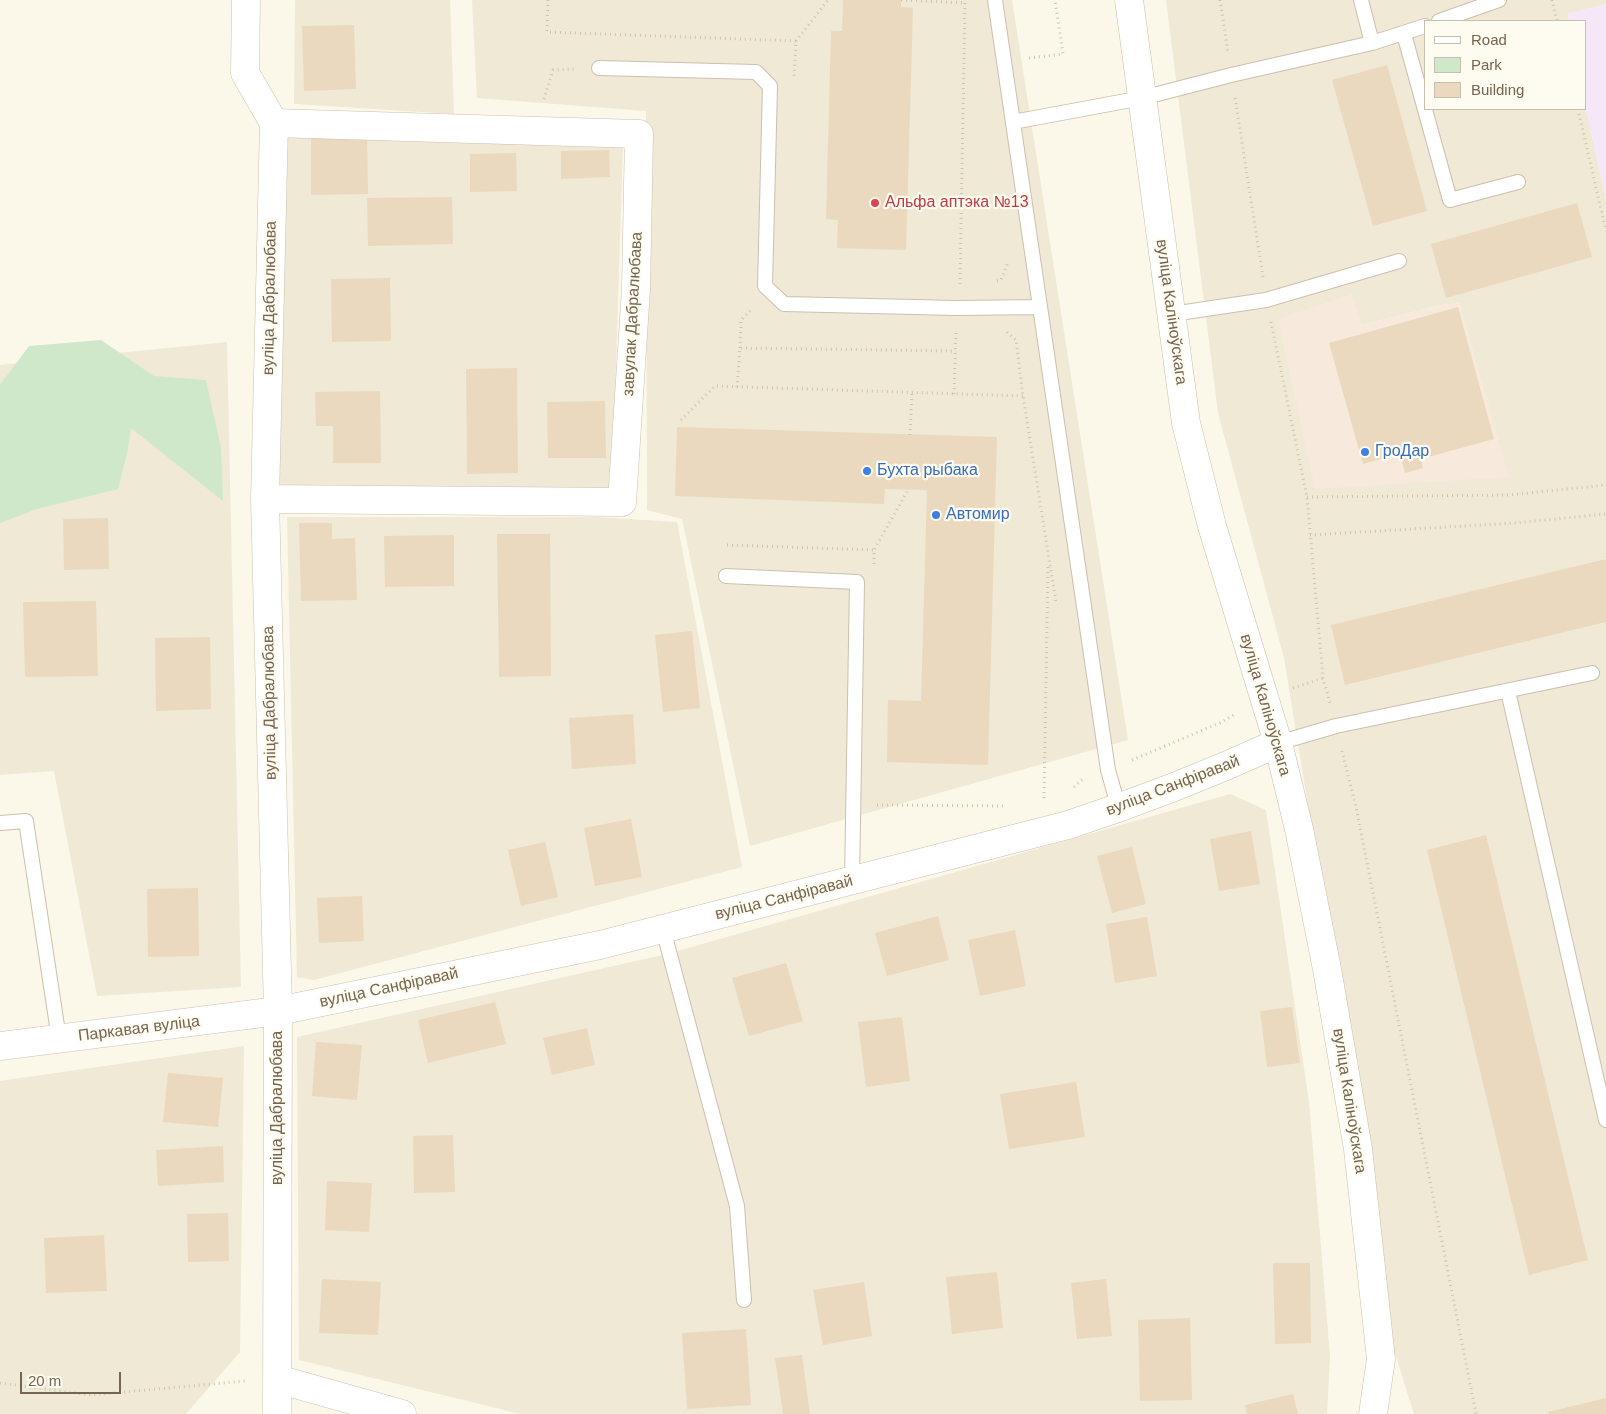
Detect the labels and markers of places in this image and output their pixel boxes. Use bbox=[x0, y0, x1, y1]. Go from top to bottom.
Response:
place label: Альфа аптэка №13 bbox=[885, 193, 1029, 213]
marker: Альфа аптэка №13 bbox=[869, 197, 881, 209]
place label: ГроДар bbox=[1375, 442, 1429, 462]
marker: ГроДар bbox=[1359, 446, 1371, 458]
place label: Бухта рыбака bbox=[877, 461, 978, 481]
marker: Бухта рыбака bbox=[861, 465, 873, 477]
place label: Автомир bbox=[946, 505, 1010, 525]
marker: Автомир bbox=[930, 509, 942, 521]

